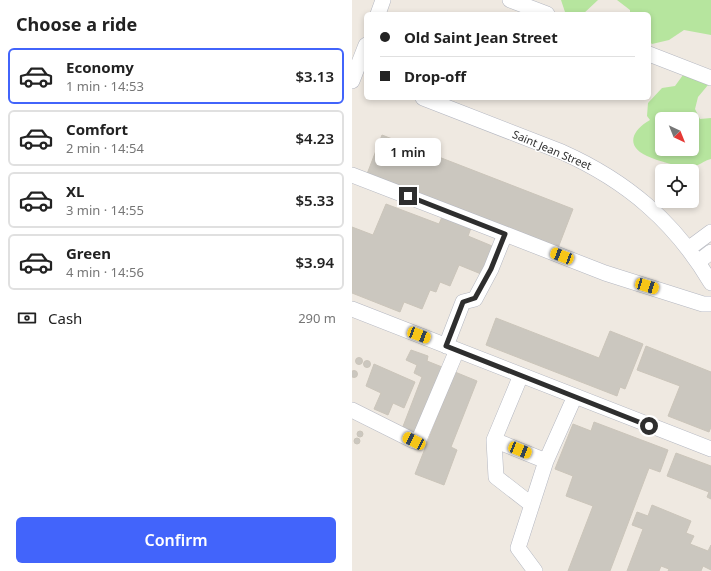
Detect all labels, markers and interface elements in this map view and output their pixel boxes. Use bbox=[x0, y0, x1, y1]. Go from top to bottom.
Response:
text: Choose a ride bbox=[16, 12, 137, 36]
text: Old Saint Jean Street bbox=[404, 27, 558, 47]
text: Economy bbox=[66, 57, 134, 77]
icon: car bbox=[18, 58, 54, 94]
text: $3.13 bbox=[296, 66, 334, 86]
text: Drop-off bbox=[404, 66, 466, 86]
text: 1 min · 14:53 bbox=[66, 77, 144, 95]
north arrow bbox=[655, 112, 699, 156]
map controls bbox=[655, 112, 699, 208]
text: Comfort bbox=[66, 119, 128, 139]
icon: car bbox=[18, 120, 54, 156]
street label: Saint Jean Street bbox=[510, 126, 594, 173]
text: $4.23 bbox=[296, 128, 334, 148]
callout: 1 min bbox=[375, 138, 441, 166]
text: 2 min · 14:54 bbox=[66, 139, 144, 157]
text: 1 min bbox=[390, 143, 426, 161]
button: locate bbox=[655, 164, 699, 208]
text: XL bbox=[66, 181, 84, 201]
icon: car bbox=[18, 182, 54, 218]
route end bbox=[399, 187, 417, 205]
text: $5.33 bbox=[296, 190, 334, 210]
text: 3 min · 14:55 bbox=[66, 201, 144, 219]
text: Green bbox=[66, 243, 111, 263]
icon: car bbox=[18, 244, 54, 280]
car bbox=[549, 246, 575, 266]
text: $3.94 bbox=[296, 252, 334, 272]
text: 4 min · 14:56 bbox=[66, 263, 144, 281]
car bbox=[634, 277, 660, 295]
icon: cash bbox=[16, 307, 38, 329]
text: Cash bbox=[48, 308, 82, 328]
text: 290 m bbox=[298, 309, 336, 327]
car bbox=[406, 325, 432, 345]
route start bbox=[640, 417, 658, 435]
car bbox=[401, 430, 427, 452]
car bbox=[507, 440, 533, 460]
button: Confirm bbox=[16, 517, 336, 563]

